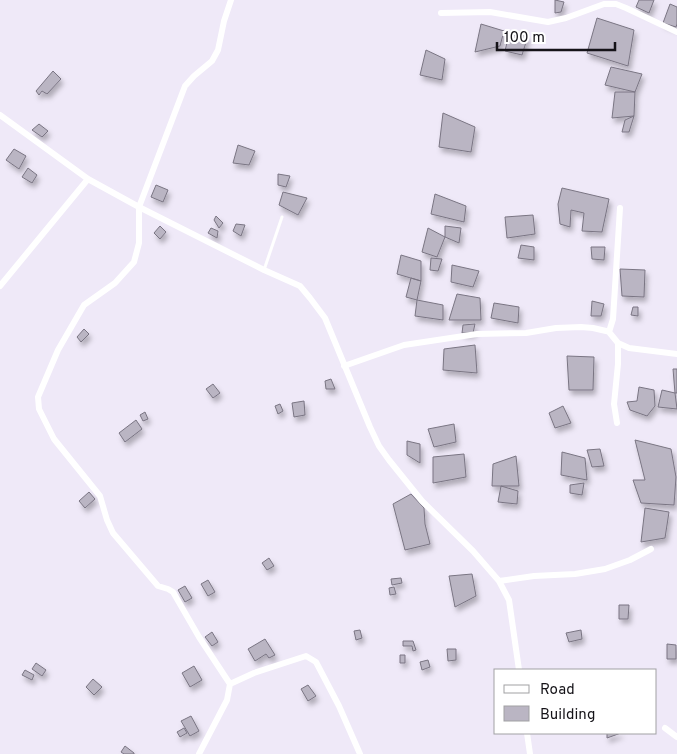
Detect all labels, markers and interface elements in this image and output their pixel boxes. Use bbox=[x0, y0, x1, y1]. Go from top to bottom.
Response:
scale bar bbox=[497, 20, 614, 52]
text: 100 m bbox=[504, 29, 545, 48]
legend bbox=[494, 669, 657, 734]
text: Road bbox=[540, 681, 575, 700]
text: Building bbox=[540, 706, 595, 725]

